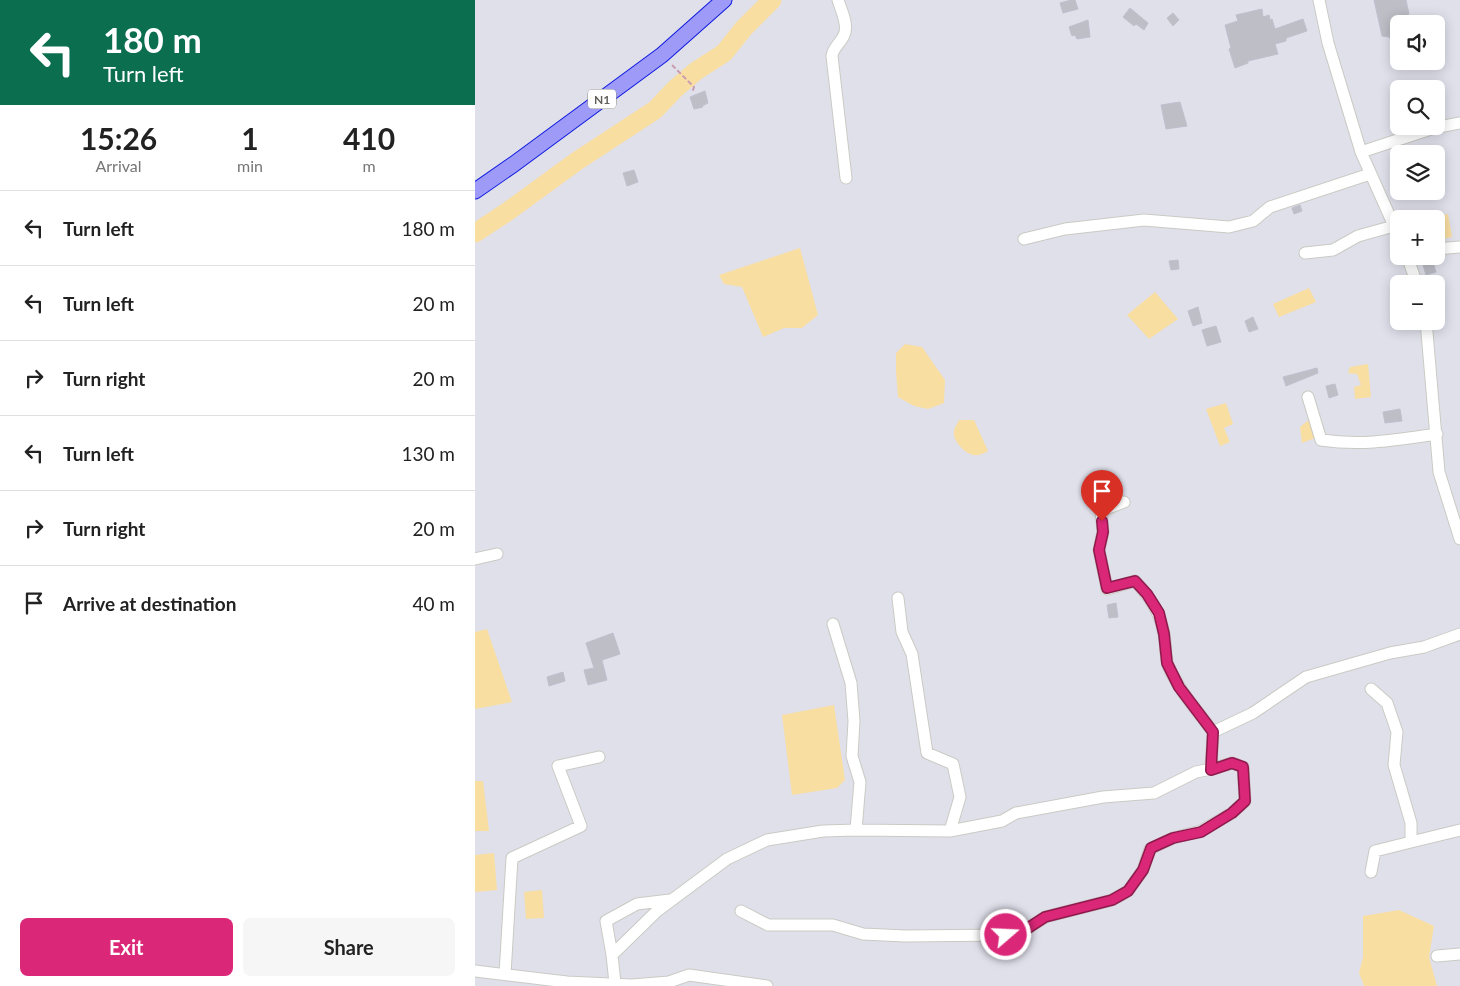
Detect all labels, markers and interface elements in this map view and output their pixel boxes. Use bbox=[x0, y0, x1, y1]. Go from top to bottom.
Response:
map controls bbox=[1390, 15, 1445, 330]
button: sound bbox=[1390, 15, 1445, 70]
text: 180 m bbox=[103, 18, 202, 60]
icon: left bbox=[20, 20, 85, 85]
text: Turn left bbox=[103, 60, 184, 87]
button: search bbox=[1390, 80, 1445, 135]
road number: N1 bbox=[588, 90, 616, 108]
text: 15:26 bbox=[80, 120, 157, 156]
text: 1 bbox=[241, 120, 259, 156]
text: 410 bbox=[343, 120, 395, 156]
button: layers bbox=[1390, 145, 1445, 200]
text: Arrival bbox=[95, 156, 142, 175]
text: min bbox=[237, 156, 263, 175]
text: m bbox=[362, 156, 376, 175]
button: + bbox=[1390, 210, 1445, 265]
icon: left bbox=[20, 214, 48, 242]
text: Turn left bbox=[63, 217, 134, 240]
text: 180 m bbox=[401, 217, 455, 240]
button: − bbox=[1390, 275, 1445, 330]
icon: left bbox=[20, 289, 48, 317]
text: Turn left bbox=[63, 292, 134, 315]
text: 20 m bbox=[412, 292, 455, 315]
icon: right bbox=[20, 364, 48, 392]
text: Turn right bbox=[63, 367, 145, 390]
text: 20 m bbox=[412, 367, 455, 390]
icon: left bbox=[20, 439, 48, 467]
text: Turn left bbox=[63, 442, 134, 465]
text: 130 m bbox=[401, 442, 455, 465]
pin bbox=[1081, 470, 1123, 521]
icon: arrive bbox=[1088, 477, 1116, 505]
icon: right bbox=[20, 514, 48, 542]
text: Turn right bbox=[63, 517, 145, 540]
text: 20 m bbox=[412, 517, 455, 540]
icon: arrive bbox=[20, 589, 48, 617]
text: Arrive at destination bbox=[63, 592, 236, 615]
text: 40 m bbox=[412, 592, 455, 615]
position arrow bbox=[979, 908, 1031, 960]
button: Exit bbox=[20, 918, 233, 976]
button: Share bbox=[243, 918, 455, 976]

